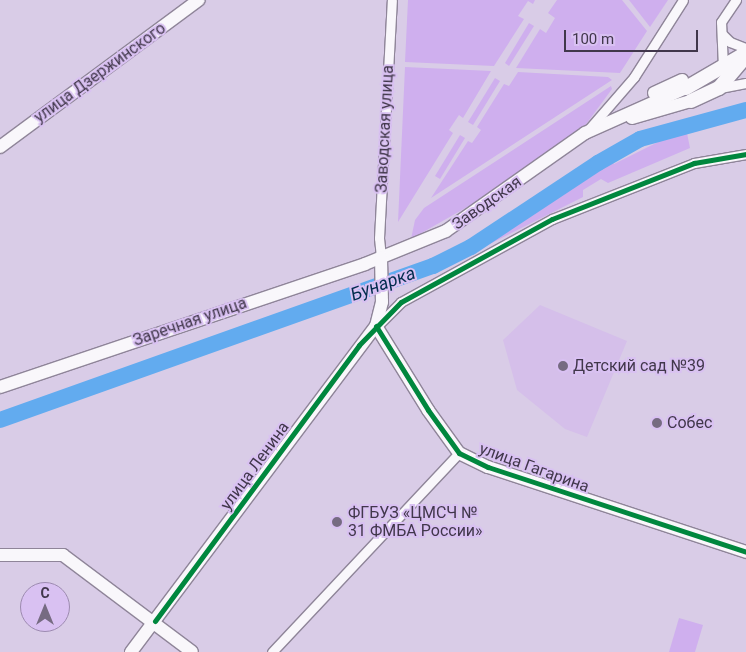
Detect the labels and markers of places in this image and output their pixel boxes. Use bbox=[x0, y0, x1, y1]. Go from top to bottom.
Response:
place label: Детский сад №39 bbox=[573, 356, 705, 376]
marker: Детский сад №39 bbox=[557, 360, 569, 372]
place label: Собес bbox=[667, 413, 712, 433]
marker: Собес bbox=[651, 417, 663, 429]
place label: ФГБУЗ «ЦМСЧ № 31 ФМБА России» bbox=[348, 503, 483, 541]
marker: ФГБУЗ «ЦМСЧ № 31 ФМБА России» bbox=[330, 515, 344, 529]

